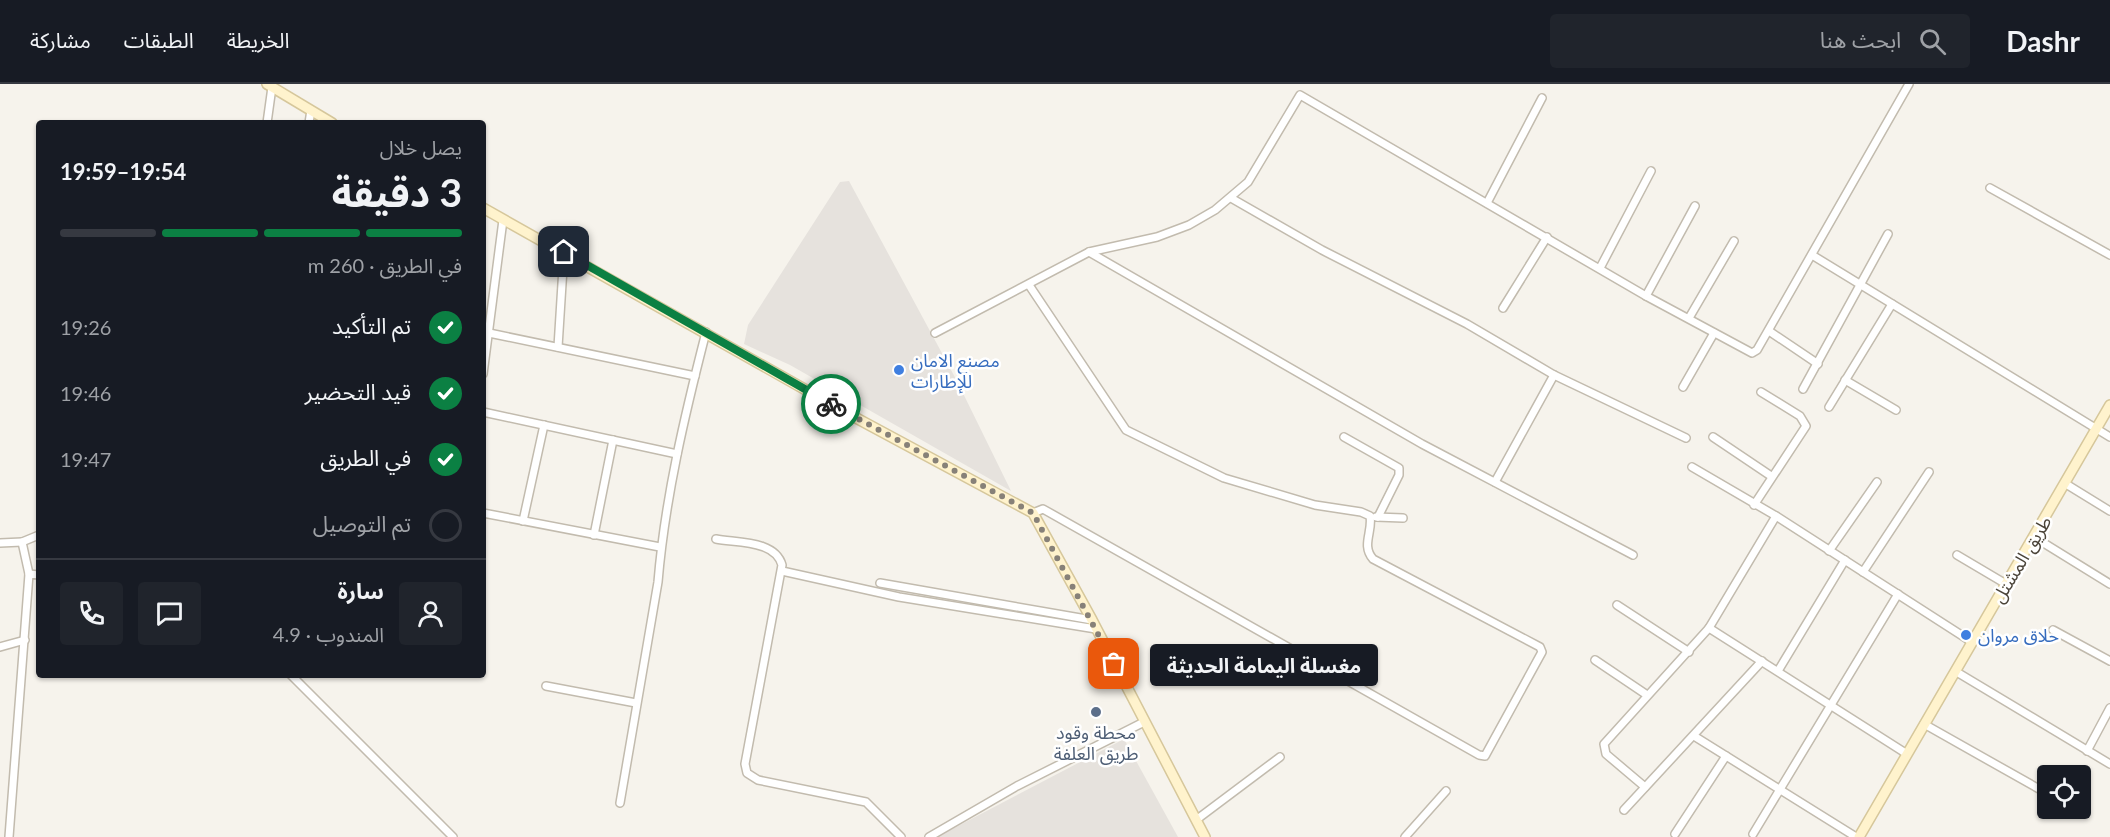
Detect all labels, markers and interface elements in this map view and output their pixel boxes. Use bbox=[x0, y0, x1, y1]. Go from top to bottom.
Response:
search box bbox=[1550, 14, 1970, 68]
text: Dashr bbox=[2006, 24, 2080, 58]
icon: search bbox=[1916, 25, 1949, 58]
text: ابحث هنا bbox=[1820, 26, 1901, 53]
text: مشاركة bbox=[30, 27, 91, 52]
text: الطبقات bbox=[124, 27, 194, 52]
text: الخريطة bbox=[227, 27, 290, 52]
text: يصل خلال bbox=[380, 135, 462, 159]
text: 19:54–19:59 bbox=[60, 158, 186, 185]
text: 3 دقيقة bbox=[332, 169, 462, 215]
pin bbox=[538, 226, 589, 277]
icon: home bbox=[547, 235, 580, 268]
text: في الطريق · 260 m bbox=[308, 253, 462, 277]
icon: check bbox=[429, 311, 462, 344]
text: تم التأكيد bbox=[332, 312, 411, 339]
text: 19:26 bbox=[60, 315, 111, 339]
place label: مصنع الامان للإطارات bbox=[911, 349, 1000, 394]
marker: مصنع الامان للإطارات bbox=[892, 363, 906, 377]
courier bbox=[801, 374, 861, 434]
icon: check bbox=[429, 377, 462, 410]
text: قيد التحضير bbox=[305, 378, 411, 405]
text: 19:46 bbox=[60, 381, 111, 405]
icon: bike bbox=[815, 388, 848, 421]
icon: check bbox=[429, 443, 462, 476]
text: في الطريق bbox=[320, 444, 411, 471]
text: 19:47 bbox=[60, 447, 111, 471]
text: تم التوصيل bbox=[313, 510, 411, 537]
street label: طريق المشتل bbox=[1986, 511, 2056, 607]
text: سارة bbox=[338, 577, 384, 604]
button: phone bbox=[60, 582, 123, 645]
button: chat bbox=[138, 582, 201, 645]
button: person bbox=[399, 582, 462, 645]
text: المندوب · 4.9 bbox=[273, 622, 384, 646]
place label: حلاق مروان bbox=[1978, 624, 2059, 647]
marker: حلاق مروان bbox=[1959, 628, 1973, 642]
pin bbox=[1088, 638, 1139, 689]
callout: مغسلة اليمامة الحديثة bbox=[1150, 643, 1378, 685]
icon: bag bbox=[1097, 647, 1130, 680]
text: مغسلة اليمامة الحديثة bbox=[1167, 653, 1361, 677]
marker: محطة وقود طريق العلفة bbox=[1089, 705, 1103, 719]
place label: محطة وقود طريق العلفة bbox=[1054, 721, 1138, 765]
map controls bbox=[2037, 765, 2091, 819]
button: locate bbox=[2037, 765, 2091, 819]

